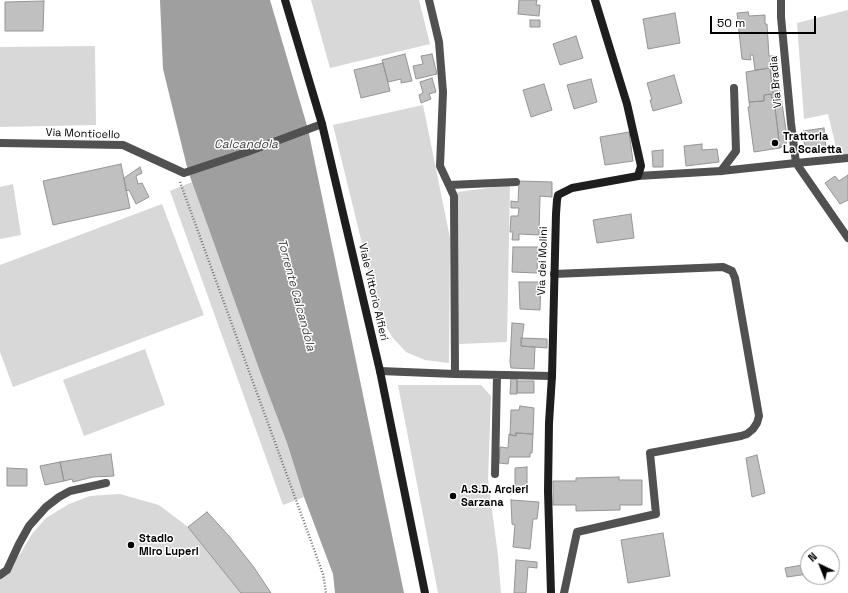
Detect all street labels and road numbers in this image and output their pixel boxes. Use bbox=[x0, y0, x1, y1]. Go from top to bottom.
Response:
street label: Via Bradia bbox=[767, 55, 785, 109]
street label: Via Monticello bbox=[45, 126, 121, 142]
street label: Via dei Molini bbox=[535, 226, 551, 296]
street label: Viale Vittorio Alfieri bbox=[355, 242, 391, 342]

